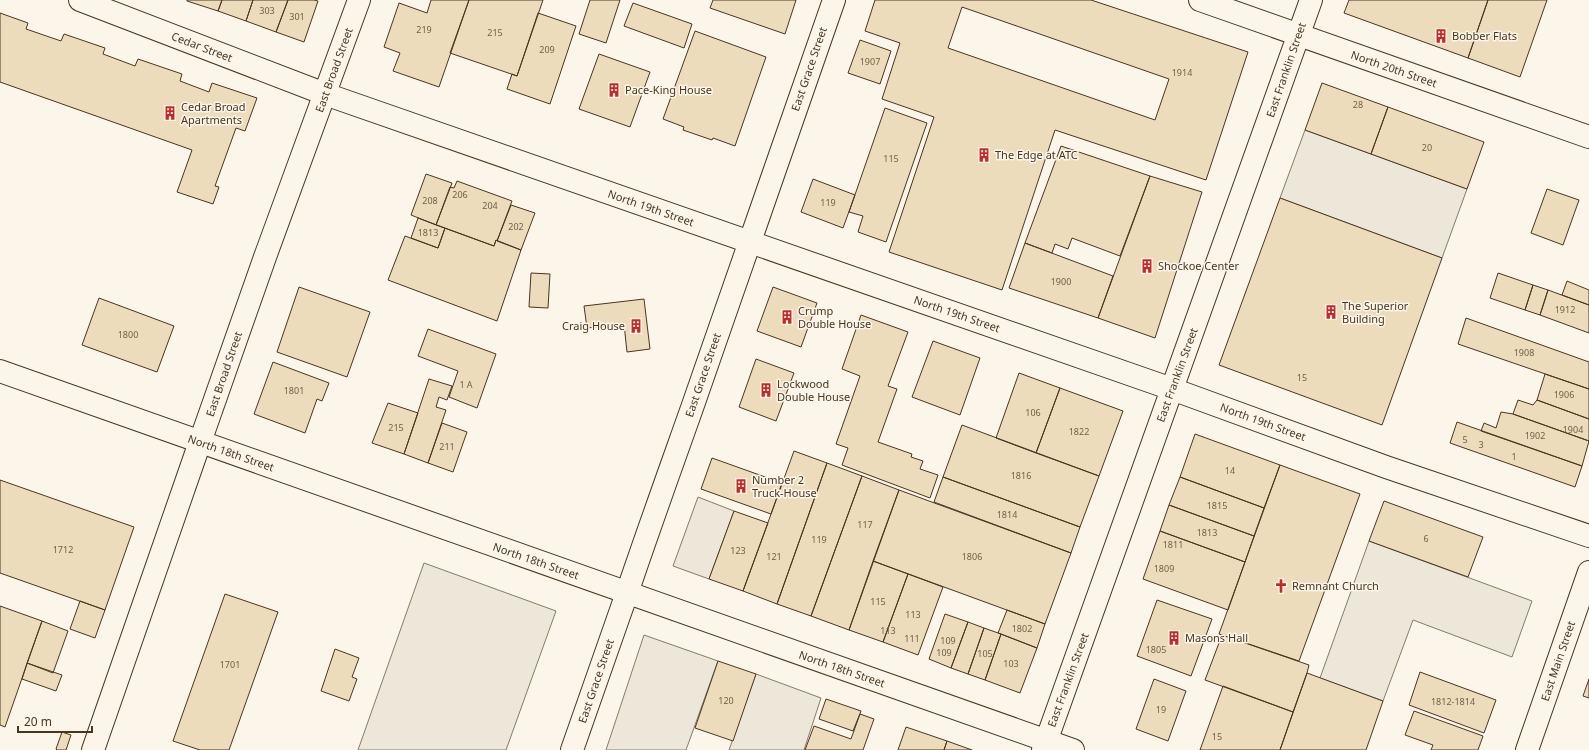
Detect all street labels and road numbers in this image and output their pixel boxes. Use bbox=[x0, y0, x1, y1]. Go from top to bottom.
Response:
street label: East Franklin Street bbox=[1262, 20, 1309, 119]
street label: East Broad Street bbox=[311, 25, 356, 114]
street label: East Grace Street bbox=[787, 25, 830, 113]
street label: Cedar Street bbox=[170, 28, 235, 65]
street label: North 20th Street bbox=[1349, 47, 1439, 90]
street label: North 19th Street bbox=[606, 186, 696, 229]
street label: North 19th Street bbox=[912, 292, 1002, 335]
street label: East Franklin Street bbox=[1152, 326, 1201, 424]
street label: East Broad Street bbox=[202, 329, 245, 418]
street label: East Grace Street bbox=[681, 331, 724, 419]
street label: North 19th Street bbox=[1218, 399, 1308, 444]
street label: North 18th Street bbox=[186, 431, 276, 474]
street label: North 18th Street bbox=[491, 539, 581, 582]
street label: East Main Street bbox=[1537, 619, 1578, 703]
street label: East Franklin Street bbox=[1043, 631, 1092, 729]
street label: East Grace Street bbox=[574, 637, 617, 725]
street label: North 18th Street bbox=[797, 647, 887, 690]

